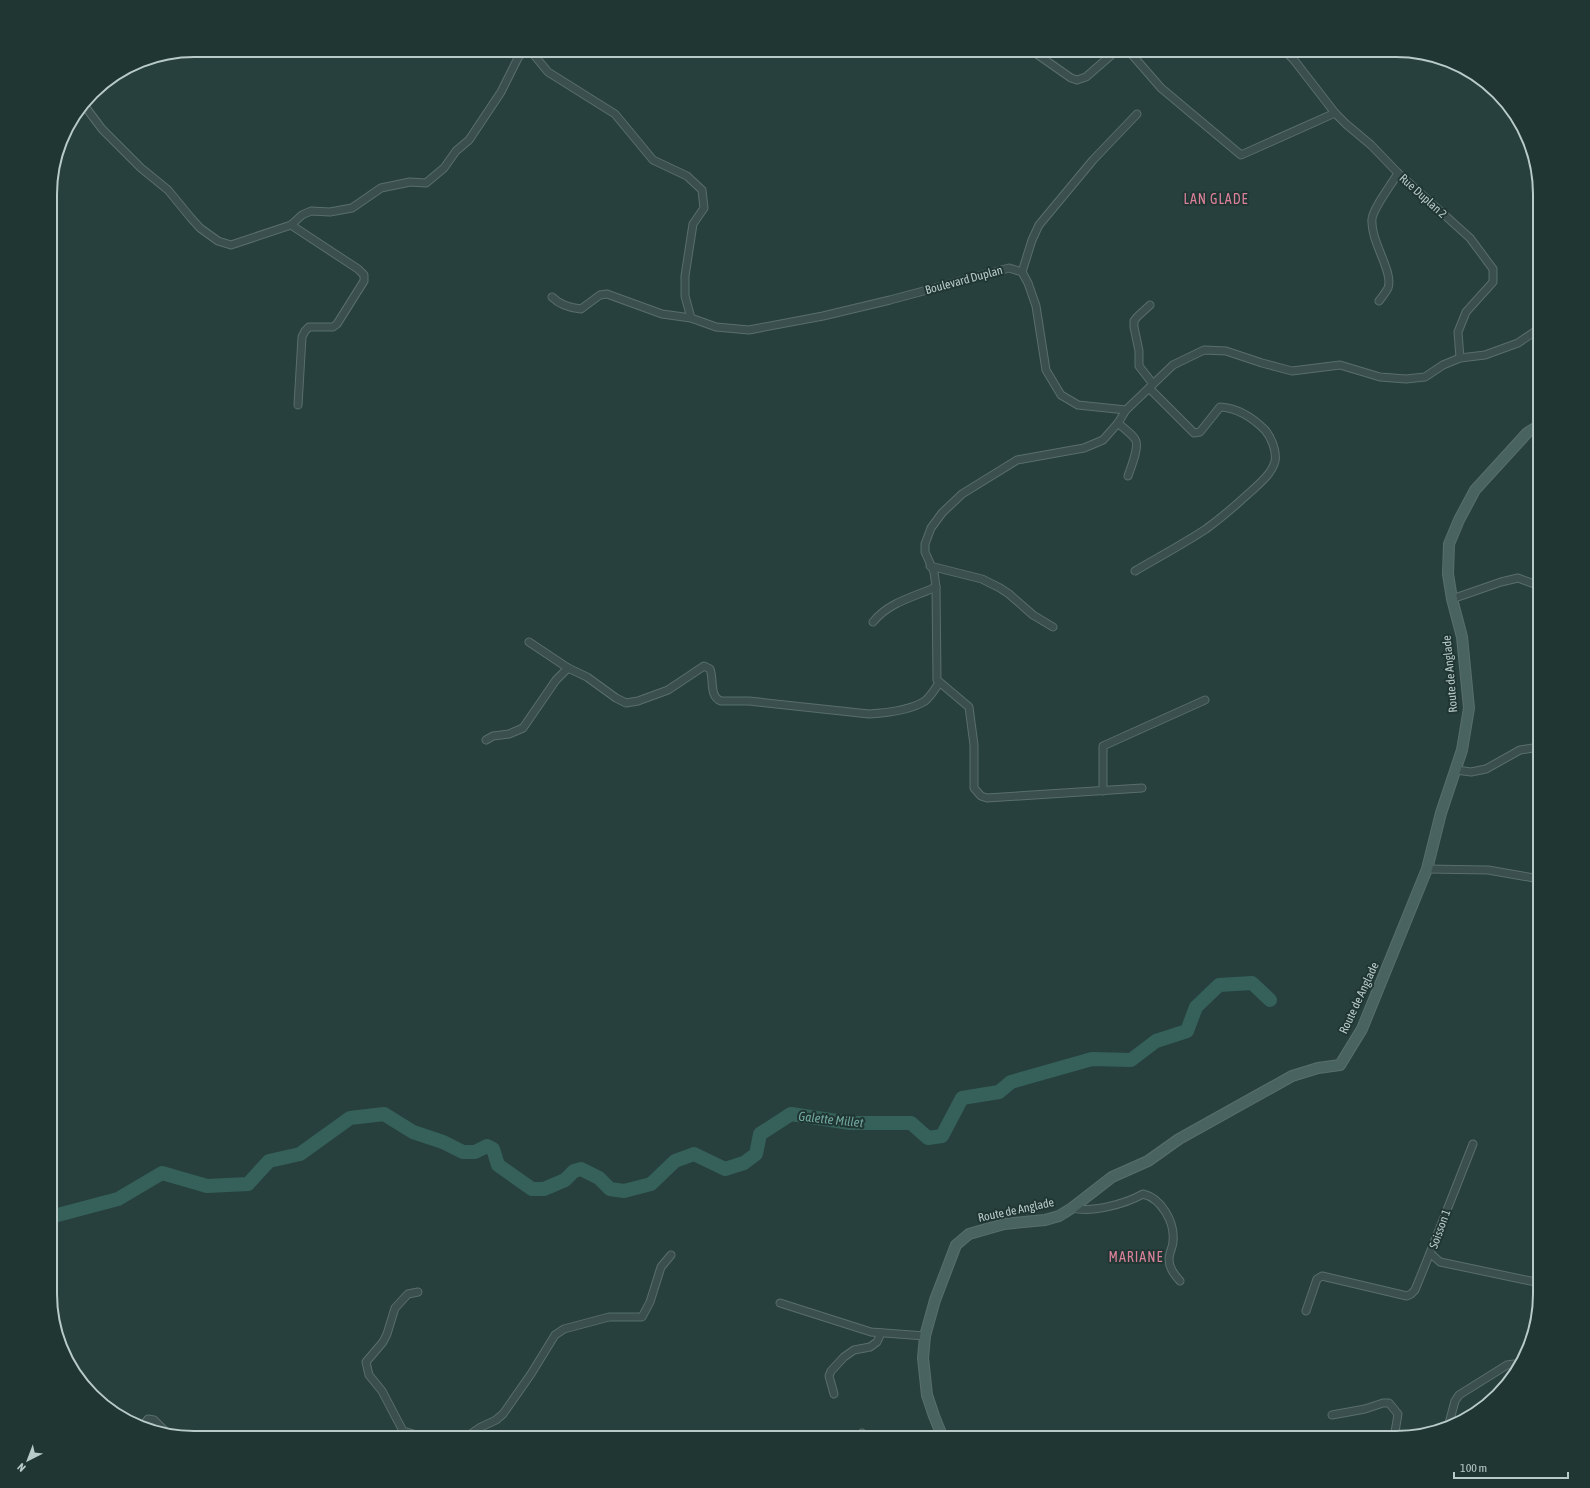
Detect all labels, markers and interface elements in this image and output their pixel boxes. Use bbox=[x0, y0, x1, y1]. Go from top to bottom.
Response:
street label: Rue Duplan 2 bbox=[1396, 171, 1450, 221]
district label: LAN GLADE bbox=[1184, 191, 1248, 207]
street label: Boulevard Duplan bbox=[924, 263, 1004, 297]
street label: Route de Anglade bbox=[1440, 635, 1460, 713]
street label: Route de Anglade bbox=[1336, 960, 1382, 1036]
water label: Galette Millet bbox=[798, 1109, 864, 1130]
street label: Route de Anglade bbox=[977, 1195, 1055, 1225]
street label: Soisson 1 bbox=[1426, 1207, 1454, 1251]
district label: MARIANE bbox=[1109, 1249, 1163, 1265]
north arrow bbox=[8, 1440, 48, 1480]
scale bar bbox=[1454, 1454, 1568, 1480]
text: N bbox=[15, 1461, 28, 1474]
text: 100 m bbox=[1460, 1461, 1487, 1475]

